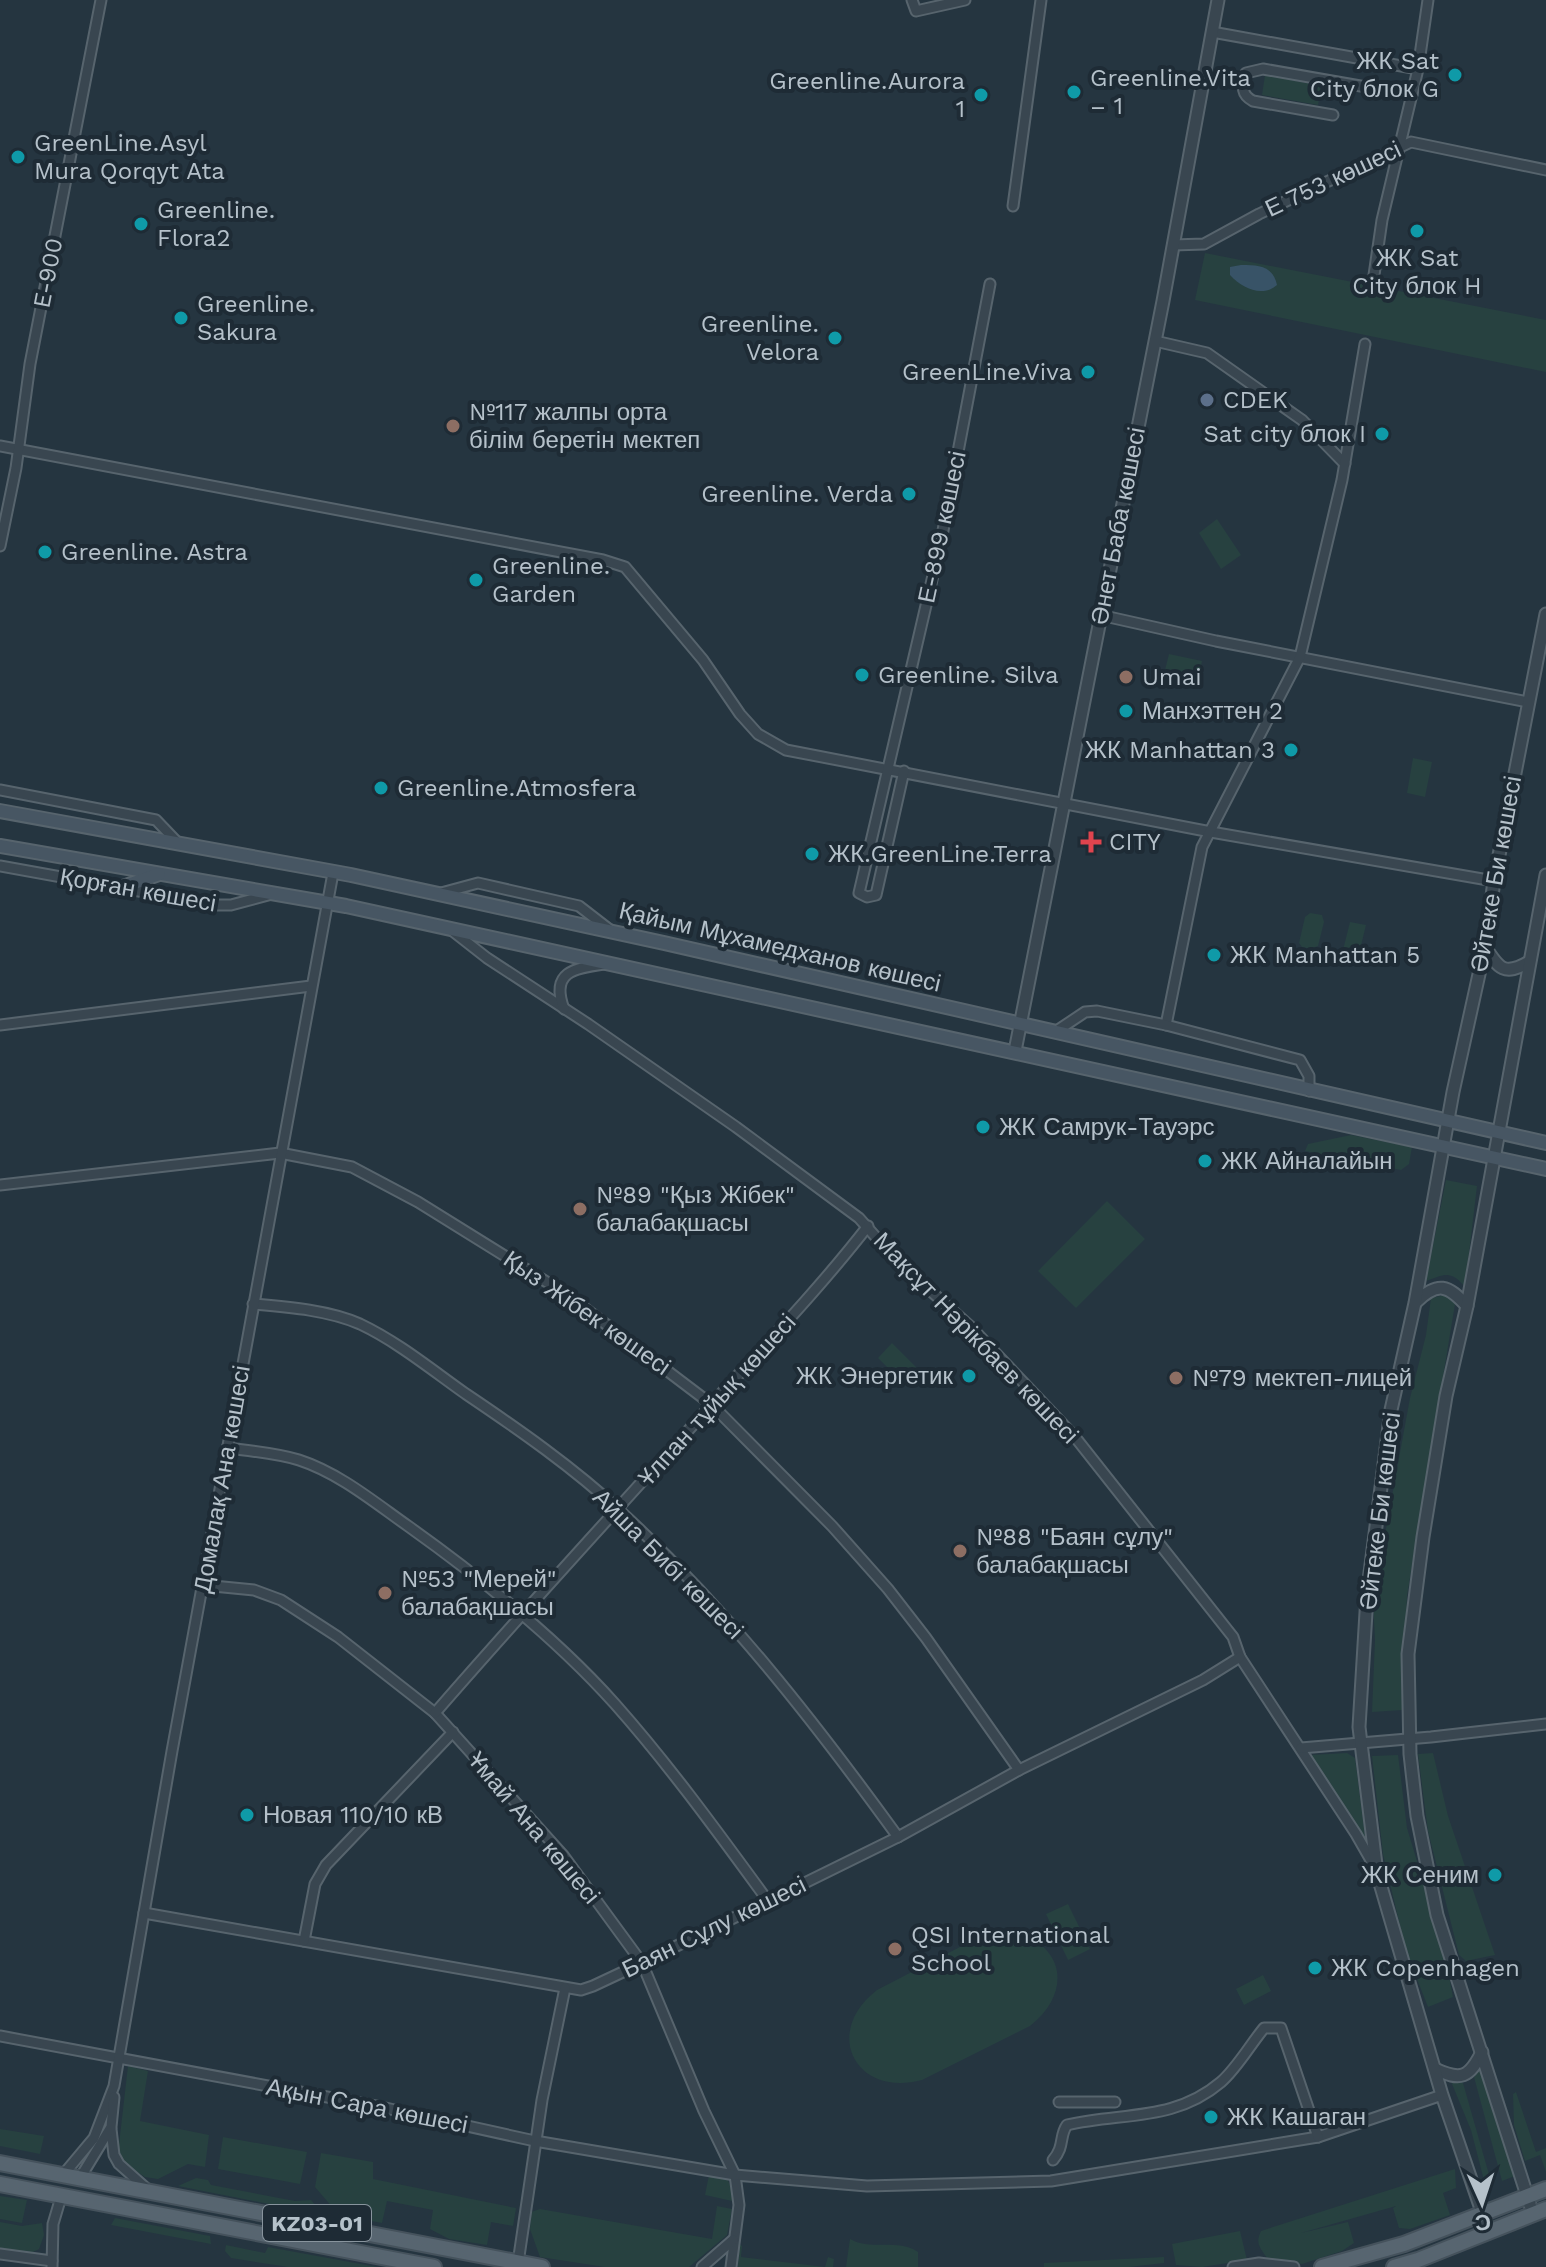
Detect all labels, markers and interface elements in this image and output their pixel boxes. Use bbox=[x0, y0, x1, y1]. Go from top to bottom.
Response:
place label: ЖК Sat City блок G bbox=[1310, 47, 1439, 103]
place label: Greenline.Vita – 1 bbox=[1090, 64, 1251, 120]
marker: ЖК Sat City блок G bbox=[1446, 66, 1464, 84]
place label: Greenline.Aurora 1 bbox=[769, 67, 965, 123]
marker: Greenline.Vita – 1 bbox=[1065, 83, 1083, 101]
marker: Greenline.Aurora 1 bbox=[972, 86, 990, 104]
place label: GreenLine.Asyl Mura Qorqyt Ata bbox=[34, 129, 225, 185]
street label: Е 753 көшесі bbox=[1261, 135, 1405, 223]
marker: GreenLine.Asyl Mura Qorqyt Ata bbox=[9, 148, 27, 166]
place label: Greenline. Flora2 bbox=[157, 196, 275, 252]
marker: Greenline. Flora2 bbox=[132, 215, 150, 233]
marker: ЖК Sat City блок H bbox=[1408, 222, 1426, 240]
street label: E-900 bbox=[28, 236, 68, 310]
place label: ЖК Sat City блок H bbox=[1352, 244, 1482, 300]
place label: Greenline. Sakura bbox=[197, 290, 315, 346]
marker: Greenline. Sakura bbox=[172, 309, 190, 327]
place label: Greenline. Velora bbox=[701, 310, 819, 366]
marker: Greenline. Velora bbox=[826, 329, 844, 347]
place label: GreenLine.Viva bbox=[902, 358, 1072, 386]
marker: GreenLine.Viva bbox=[1079, 363, 1097, 381]
place label: CDEK bbox=[1223, 386, 1288, 414]
marker: CDEK bbox=[1198, 391, 1216, 409]
place label: №117 жалпы орта білім беретін мектеп bbox=[469, 398, 700, 454]
marker: №117 жалпы орта білім беретін мектеп bbox=[444, 417, 462, 435]
place label: Sat city блок I bbox=[1204, 420, 1366, 448]
street label: Әнет Баба көшесі bbox=[1085, 425, 1151, 627]
marker: Sat city блок I bbox=[1373, 425, 1391, 443]
street label: Е-899 көшесі bbox=[912, 448, 972, 606]
place label: Greenline. Verda bbox=[701, 480, 893, 508]
marker: Greenline. Verda bbox=[900, 485, 918, 503]
place label: Greenline. Astra bbox=[61, 538, 248, 566]
marker: Greenline. Astra bbox=[36, 543, 54, 561]
place label: Greenline. Garden bbox=[492, 552, 610, 608]
marker: Greenline. Garden bbox=[467, 571, 485, 589]
place label: Greenline. Silva bbox=[878, 661, 1059, 689]
place label: Umai bbox=[1142, 663, 1202, 691]
marker: Greenline. Silva bbox=[853, 666, 871, 684]
marker: Umai bbox=[1117, 668, 1135, 686]
place label: Манхэттен 2 bbox=[1142, 697, 1283, 725]
marker: Манхэттен 2 bbox=[1117, 702, 1135, 720]
place label: ЖК Manhattan 3 bbox=[1085, 736, 1275, 764]
marker: ЖК Manhattan 3 bbox=[1282, 741, 1300, 759]
place label: Greenline.Atmosfera bbox=[397, 774, 636, 802]
street label: Әйтеке Би көшесі bbox=[1465, 774, 1527, 974]
marker: Greenline.Atmosfera bbox=[372, 779, 390, 797]
place label: CITY bbox=[1109, 828, 1161, 856]
marker: CITY bbox=[1080, 831, 1102, 853]
place label: ЖК.GreenLine.Terra bbox=[828, 840, 1052, 868]
marker: ЖК.GreenLine.Terra bbox=[803, 845, 821, 863]
street label: Қорған көшесі bbox=[58, 862, 218, 918]
street label: Қайым Мұхамедханов көшесі bbox=[616, 896, 944, 998]
place label: ЖК Manhattan 5 bbox=[1230, 941, 1420, 969]
marker: ЖК Manhattan 5 bbox=[1205, 946, 1223, 964]
place label: ЖК Самрук-Тауэрс bbox=[999, 1113, 1215, 1141]
marker: ЖК Самрук-Тауэрс bbox=[974, 1118, 992, 1136]
place label: ЖК Айналайын bbox=[1221, 1147, 1393, 1175]
marker: ЖК Айналайын bbox=[1196, 1152, 1214, 1170]
place label: №89 "Қыз Жібек" балабақшасы bbox=[596, 1181, 795, 1237]
marker: №89 "Қыз Жібек" балабақшасы bbox=[571, 1200, 589, 1218]
street label: Мақсұт Нәрікбаев көшесі bbox=[868, 1227, 1084, 1449]
street label: Қыз Жібек көшесі bbox=[498, 1245, 676, 1381]
street label: Ұлпан тұйық көшесі bbox=[633, 1308, 801, 1492]
place label: ЖК Энергетик bbox=[796, 1362, 953, 1390]
street label: Домалақ Ана көшесі bbox=[188, 1363, 256, 1595]
place label: №79 мектеп-лицей bbox=[1192, 1364, 1412, 1392]
marker: ЖК Энергетик bbox=[960, 1367, 978, 1385]
marker: №79 мектеп-лицей bbox=[1167, 1369, 1185, 1387]
street label: Әйтеке Би көшесі bbox=[1354, 1411, 1406, 1611]
street label: Айша Бибі көшесі bbox=[587, 1483, 749, 1645]
place label: №88 "Баян сұлу" балабақшасы bbox=[976, 1523, 1173, 1579]
marker: №88 "Баян сұлу" балабақшасы bbox=[951, 1542, 969, 1560]
place label: №53 "Мерей" балабақшасы bbox=[401, 1565, 556, 1621]
marker: №53 "Мерей" балабақшасы bbox=[376, 1584, 394, 1602]
street label: Ұмай Ана көшесі bbox=[462, 1746, 606, 1910]
place label: Новая 110/10 кВ bbox=[263, 1801, 443, 1829]
marker: Новая 110/10 кВ bbox=[238, 1806, 256, 1824]
place label: ЖК Сеним bbox=[1361, 1861, 1479, 1889]
marker: ЖК Сеним bbox=[1486, 1866, 1504, 1884]
street label: Баян Сұлу көшесі bbox=[618, 1870, 810, 1984]
place label: QSI International School bbox=[911, 1921, 1110, 1977]
marker: QSI International School bbox=[886, 1940, 904, 1958]
place label: ЖК Copenhagen bbox=[1331, 1954, 1520, 1982]
marker: ЖК Copenhagen bbox=[1306, 1959, 1324, 1977]
street label: Ақын Сара көшесі bbox=[264, 2073, 470, 2139]
place label: ЖК Кашаган bbox=[1227, 2103, 1366, 2131]
marker: ЖК Кашаган bbox=[1202, 2108, 1220, 2126]
north arrow bbox=[1442, 2163, 1522, 2243]
road number: KZ03-01 bbox=[263, 2205, 371, 2241]
text: С bbox=[1474, 2210, 1492, 2235]

